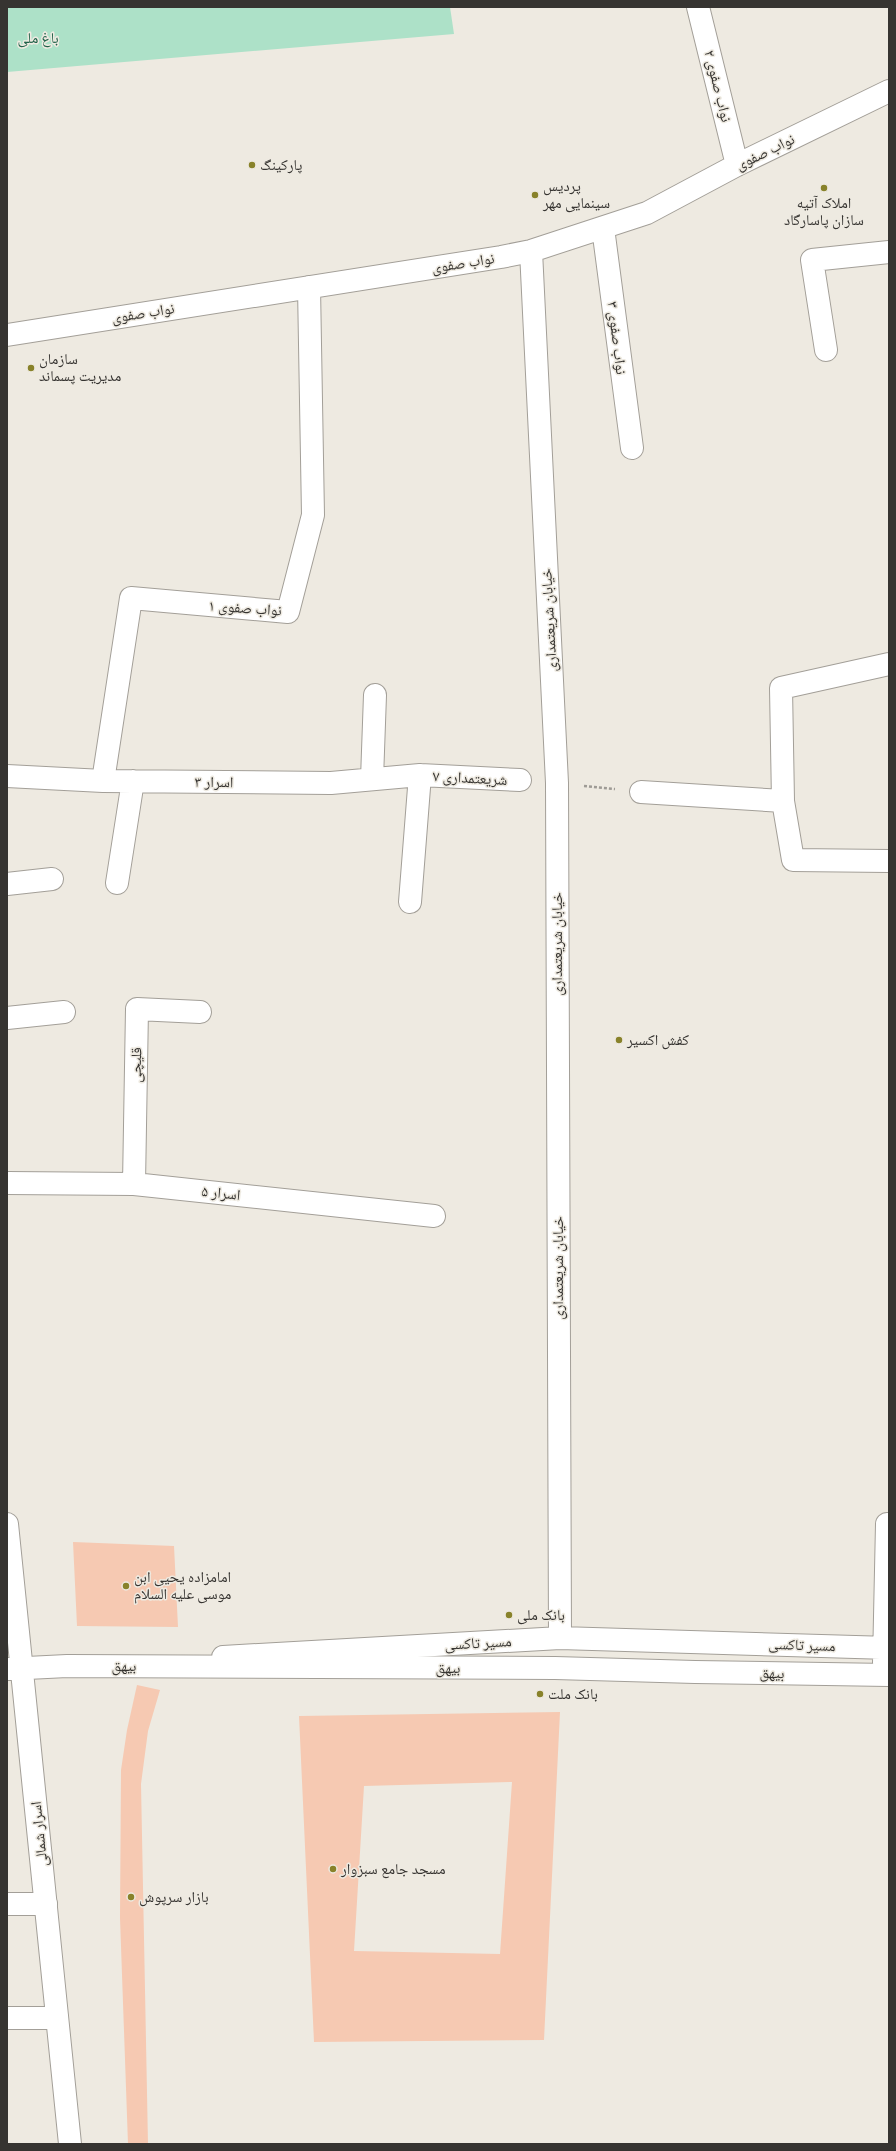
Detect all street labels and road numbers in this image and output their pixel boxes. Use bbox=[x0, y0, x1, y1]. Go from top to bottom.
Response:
street label: نواب صفوی ۲ bbox=[699, 48, 736, 124]
street label: نواب صفوی bbox=[732, 130, 798, 175]
street label: نواب صفوی bbox=[430, 249, 496, 278]
street label: نواب صفوی bbox=[110, 299, 176, 328]
street label: نواب صفوی ۳ bbox=[603, 300, 630, 376]
street label: خیابان شریعتمداری bbox=[537, 567, 562, 672]
street label: نواب صفوی ۱ bbox=[208, 596, 282, 621]
street label: شریعتمداری ۷ bbox=[432, 767, 508, 790]
street label: اسرار ۳ bbox=[194, 773, 234, 791]
street label: خیابان شریعتمداری bbox=[548, 892, 567, 996]
street label: قلیچی bbox=[127, 1047, 146, 1083]
street label: اسرار ۵ bbox=[201, 1182, 241, 1204]
street label: خیابان شریعتمداری bbox=[549, 1216, 568, 1320]
street label: مسیر تاکسی bbox=[444, 1632, 512, 1655]
street label: مسیر تاکسی bbox=[768, 1635, 836, 1656]
street label: بیهق bbox=[112, 1657, 136, 1676]
street label: بیهق bbox=[436, 1659, 460, 1678]
street label: بیهق bbox=[759, 1664, 785, 1683]
street label: اسرار شمالی bbox=[27, 1800, 52, 1868]

